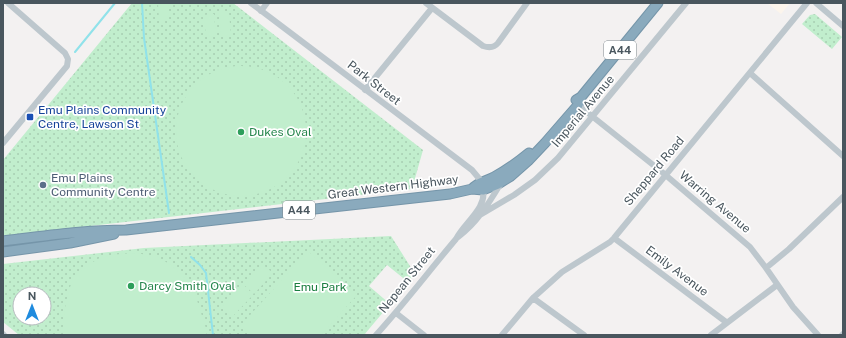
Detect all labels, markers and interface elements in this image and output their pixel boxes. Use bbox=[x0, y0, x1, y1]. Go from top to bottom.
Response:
road number: A44 bbox=[604, 41, 636, 59]
street label: Park Street bbox=[345, 58, 404, 108]
street label: Imperial Avenue bbox=[549, 72, 617, 150]
place label: Emu Plains Community Centre, Lawson St bbox=[38, 103, 167, 131]
marker: Emu Plains Community Centre, Lawson St bbox=[25, 112, 35, 122]
place label: Dukes Oval bbox=[249, 125, 312, 139]
marker: Dukes Oval bbox=[236, 127, 246, 137]
street label: Sheppard Road bbox=[621, 134, 687, 208]
street label: Warring Avenue bbox=[677, 168, 754, 236]
place label: Emu Plains Community Centre bbox=[51, 171, 156, 199]
street label: Great Western Highway bbox=[327, 172, 460, 202]
marker: Emu Plains Community Centre bbox=[38, 180, 48, 190]
road number: A44 bbox=[283, 201, 315, 219]
street label: Emily Avenue bbox=[643, 243, 711, 299]
street label: Nepean Street bbox=[376, 244, 438, 316]
place label: Darcy Smith Oval bbox=[139, 279, 236, 293]
park label: Emu Park bbox=[293, 280, 347, 294]
marker: Darcy Smith Oval bbox=[126, 281, 136, 291]
north arrow bbox=[12, 286, 52, 326]
text: N bbox=[28, 290, 36, 302]

